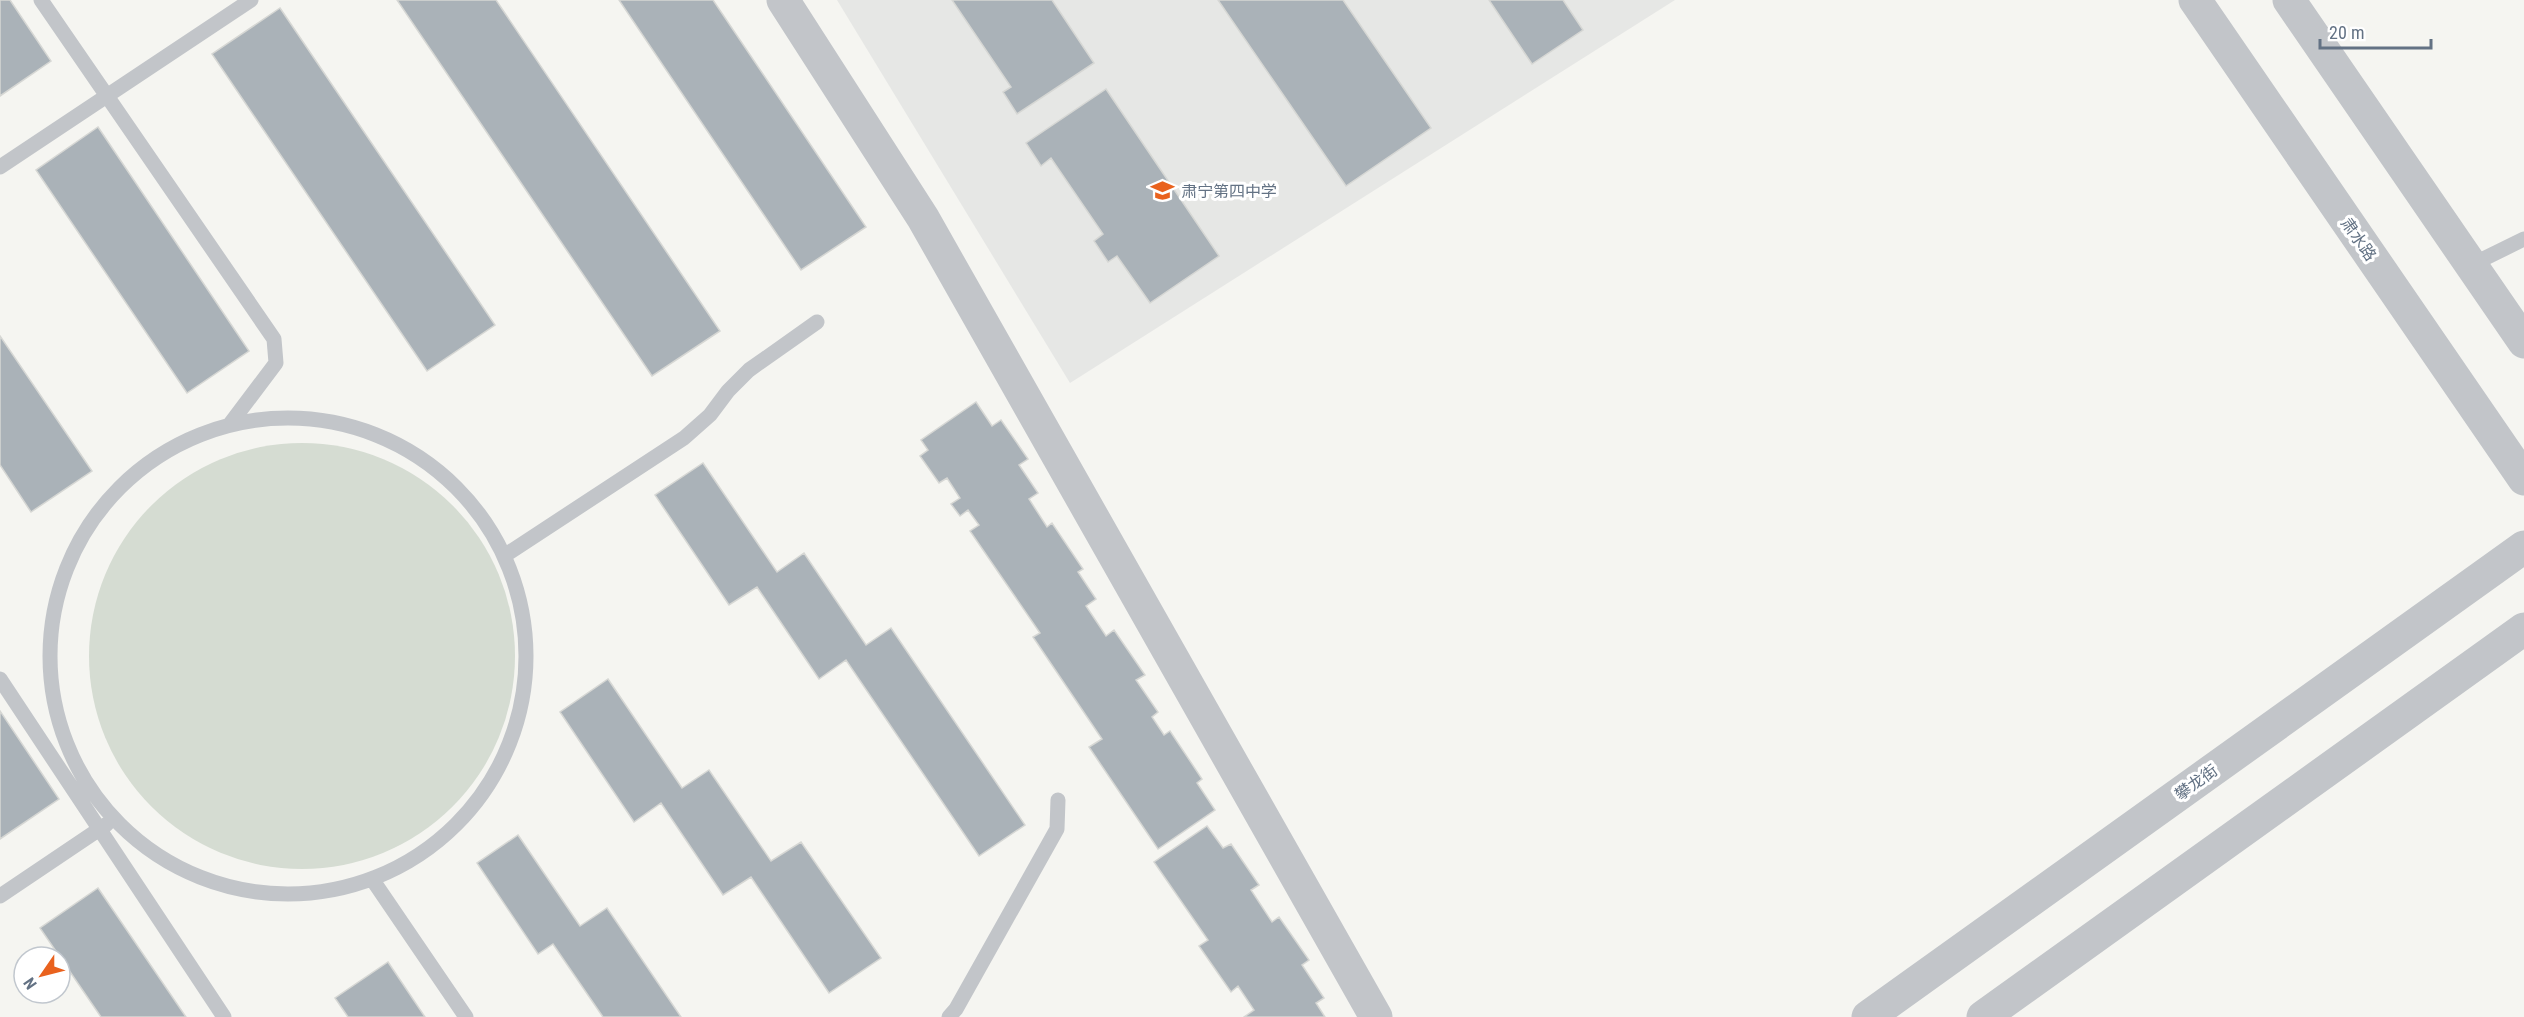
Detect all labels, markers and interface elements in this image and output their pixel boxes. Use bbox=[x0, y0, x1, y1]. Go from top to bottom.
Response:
scale bar bbox=[2320, 12, 2431, 50]
text: 20 m bbox=[2329, 22, 2364, 43]
school or university icon: 肃宁第四中学 bbox=[1150, 178, 1176, 204]
place label: 肃宁第四中学 bbox=[1181, 182, 1277, 201]
street label: 肃水路 bbox=[2337, 214, 2380, 264]
street label: 攀龙街 bbox=[2171, 761, 2221, 804]
north arrow bbox=[12, 945, 72, 1005]
text: N bbox=[20, 974, 41, 993]

